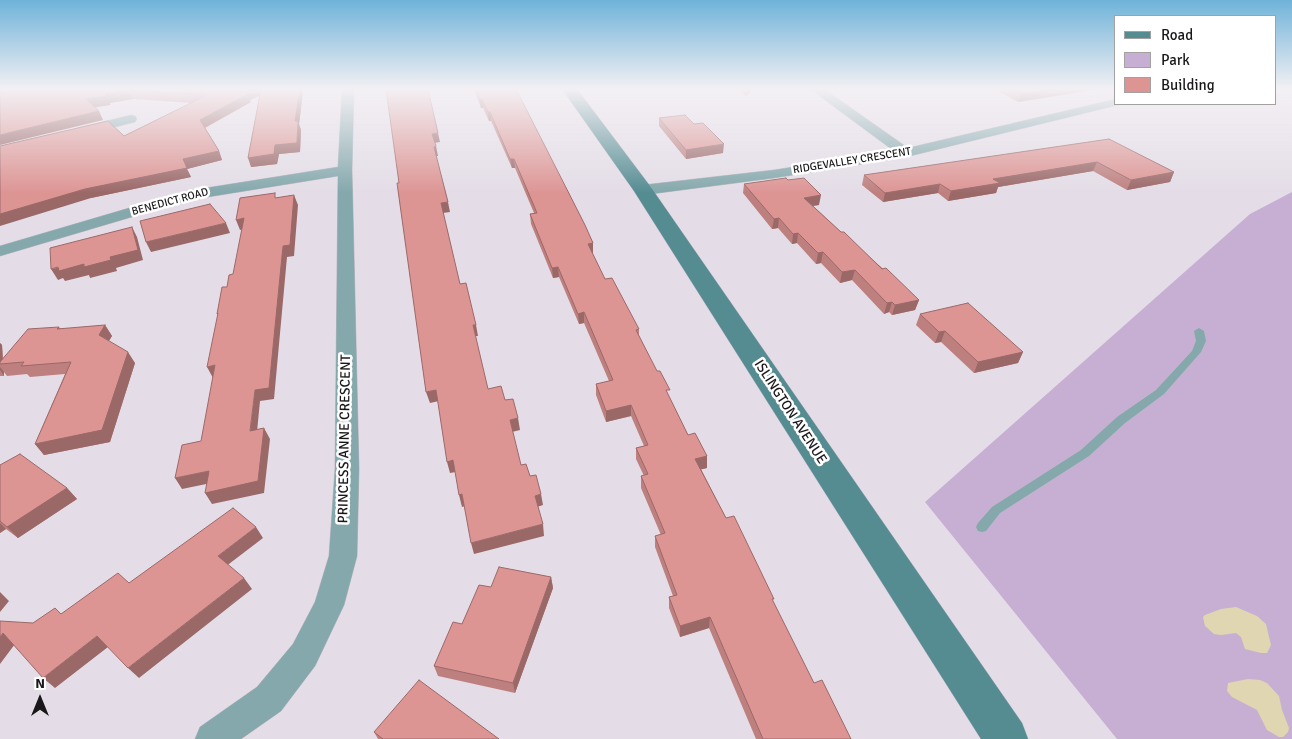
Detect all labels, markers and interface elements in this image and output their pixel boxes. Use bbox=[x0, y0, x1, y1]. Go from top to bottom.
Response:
legend bbox=[1114, 15, 1277, 105]
text: Road bbox=[1161, 26, 1193, 44]
text: Park bbox=[1161, 51, 1190, 69]
text: Building bbox=[1161, 76, 1215, 94]
street label: RIDGEVALLEY CRESCENT bbox=[792, 145, 912, 177]
street label: BENEDICT ROAD bbox=[130, 185, 210, 219]
street label: PRINCESS ANNE CRESCENT bbox=[335, 354, 355, 524]
street label: ISLINGTON AVENUE bbox=[750, 357, 830, 467]
north arrow bbox=[15, 674, 65, 724]
text: N bbox=[35, 675, 45, 692]

